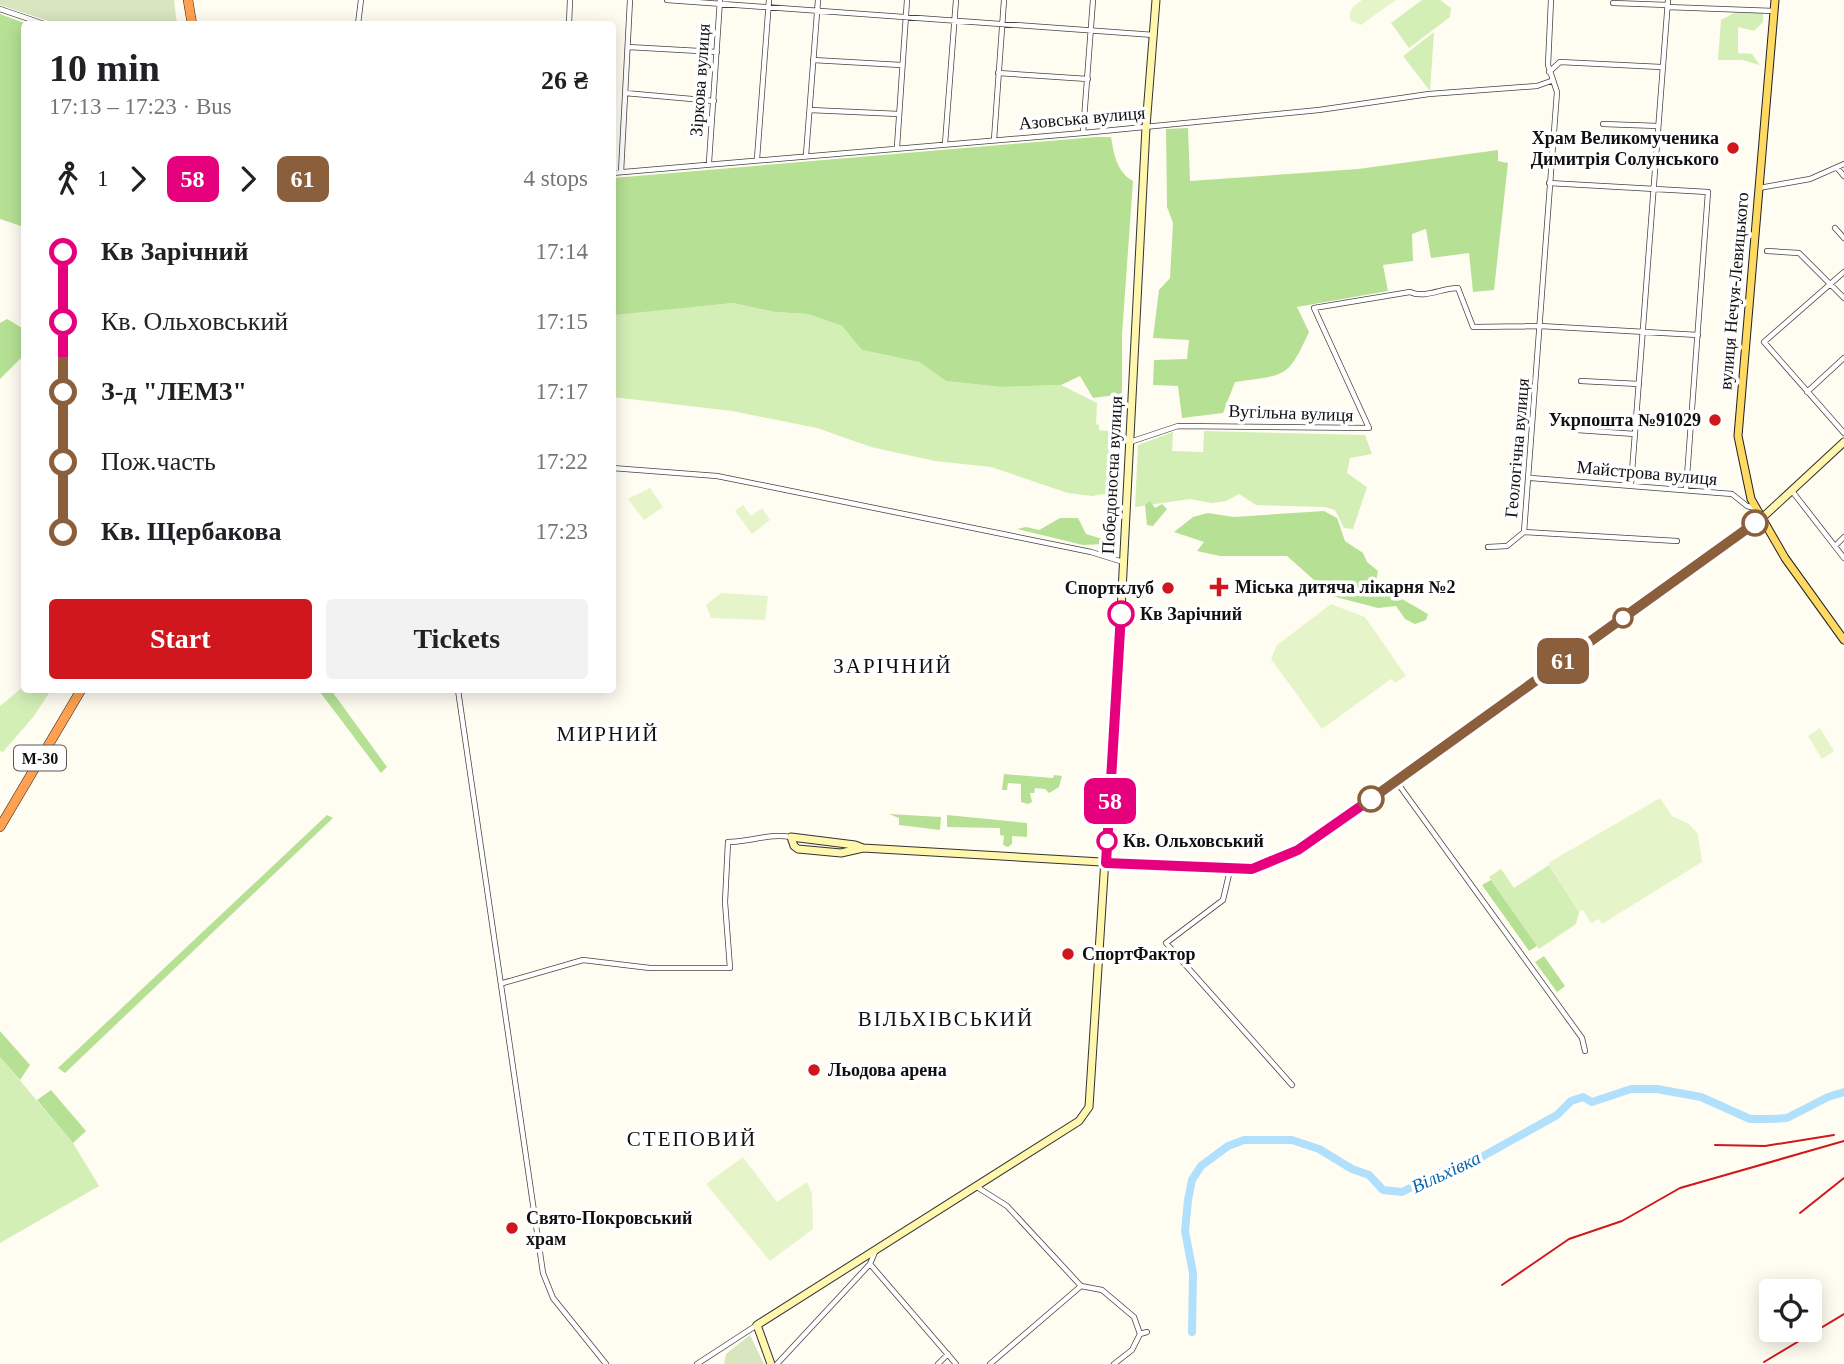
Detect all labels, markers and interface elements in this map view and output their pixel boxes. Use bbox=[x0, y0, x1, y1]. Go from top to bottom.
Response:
street label: Зіркова вулиця bbox=[686, 23, 714, 137]
text: 10 min bbox=[49, 47, 160, 89]
text: 26 ₴ bbox=[541, 66, 588, 95]
text: 17:13 – 17:23 · Bus bbox=[49, 94, 232, 119]
street label: Азовська вулиця bbox=[1018, 102, 1146, 134]
place label: Храм Великомученика Димитрія Солунського bbox=[1531, 128, 1719, 169]
marker: Храм Великомученика Димитрія Солунського bbox=[1725, 140, 1741, 156]
icon: walk bbox=[49, 160, 87, 198]
icon: forward bbox=[119, 160, 157, 198]
icon: forward bbox=[229, 160, 267, 198]
text: 1 bbox=[97, 166, 109, 191]
text: 58 bbox=[181, 166, 205, 192]
text: 61 bbox=[291, 166, 315, 192]
text: 4 stops bbox=[523, 166, 588, 191]
street label: вулиця Нечуя-Левицького bbox=[1715, 191, 1753, 391]
text: Кв Зарічний bbox=[101, 237, 248, 266]
text: 17:14 bbox=[536, 239, 588, 264]
text: Кв. Ольховський bbox=[101, 307, 288, 336]
text: 17:15 bbox=[536, 309, 588, 334]
text: З-д "ЛЕМЗ" bbox=[101, 377, 247, 406]
street label: Геологічна вулиця bbox=[1501, 377, 1533, 519]
text: 17:17 bbox=[536, 379, 588, 404]
street label: Победоносна вулиця bbox=[1098, 395, 1126, 555]
street label: Вугільна вулиця bbox=[1228, 401, 1354, 425]
place label: Укрпошта №91029 bbox=[1549, 410, 1701, 430]
marker: Укрпошта №91029 bbox=[1707, 412, 1723, 428]
text: Пож.часть bbox=[101, 447, 216, 476]
text: 17:22 bbox=[536, 449, 588, 474]
street label: Майстрова вулиця bbox=[1576, 457, 1718, 489]
unlabelled marker bbox=[1742, 510, 1768, 536]
text: Кв. Щербакова bbox=[101, 517, 281, 546]
text: 17:23 bbox=[536, 519, 588, 544]
marker: Міська дитяча лікарня №2 bbox=[1209, 577, 1229, 597]
place label: Міська дитяча лікарня №2 bbox=[1235, 577, 1455, 597]
place label: Спортклуб bbox=[1065, 578, 1154, 598]
marker: Спортклуб bbox=[1160, 580, 1176, 596]
button: Start bbox=[49, 599, 312, 679]
button: Tickets bbox=[326, 599, 588, 679]
marker: Кв Зарічний bbox=[1108, 601, 1134, 627]
place label: Кв Зарічний bbox=[1140, 604, 1242, 624]
unlabelled marker bbox=[1613, 608, 1633, 628]
line badge: 61 bbox=[1532, 638, 1594, 684]
text: 61 bbox=[1551, 648, 1575, 674]
district label: ЗАРІЧНИЙ bbox=[833, 654, 953, 678]
district label: МИРНИЙ bbox=[556, 722, 660, 746]
road number: М-30 bbox=[14, 746, 66, 771]
line badge: 58 bbox=[1078, 778, 1142, 824]
unlabelled marker bbox=[1358, 786, 1384, 812]
text: 58 bbox=[1098, 788, 1122, 814]
marker: Кв. Ольховський bbox=[1097, 831, 1117, 851]
place label: Кв. Ольховський bbox=[1123, 831, 1264, 851]
place label: СпортФактор bbox=[1082, 944, 1195, 964]
marker: СпортФактор bbox=[1060, 946, 1076, 962]
district label: ВІЛЬХІВСЬКИЙ bbox=[858, 1007, 1034, 1031]
place label: Льодова арена bbox=[828, 1060, 947, 1080]
marker: Льодова арена bbox=[806, 1062, 822, 1078]
district label: СТЕПОВИЙ bbox=[627, 1127, 757, 1151]
water label: Вільхівка bbox=[1408, 1147, 1484, 1197]
place label: Свято-Покровський храм bbox=[526, 1208, 692, 1249]
marker: Свято-Покровський храм bbox=[504, 1220, 520, 1236]
map controls bbox=[1759, 1279, 1822, 1342]
button: locate bbox=[1759, 1279, 1822, 1342]

